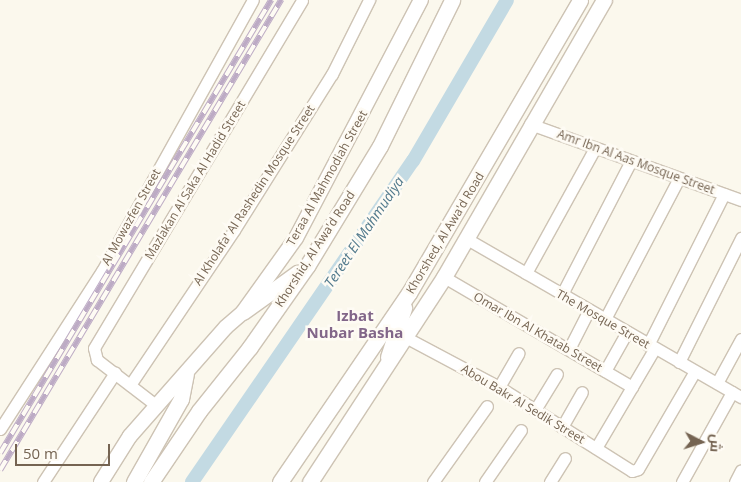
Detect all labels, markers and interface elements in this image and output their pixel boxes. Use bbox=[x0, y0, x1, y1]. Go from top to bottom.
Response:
street label: Mazlakan Al Saka Al Hadid Street bbox=[142, 98, 248, 262]
street label: Al Kholafa' Al Rashedin Mosque Street bbox=[190, 102, 318, 288]
street label: Teraa Al Mahmodiah Street bbox=[284, 108, 370, 248]
street label: Amr Ibn Al Aas Mosque Street bbox=[555, 127, 717, 197]
street label: Al Mowazfen Street bbox=[98, 166, 164, 268]
street label: Khorshed, Al Awa'd Road bbox=[403, 170, 487, 296]
water label: Tereet El Mahmudiya bbox=[321, 173, 407, 291]
street label: Khorshid, Al Awa'd Road bbox=[272, 188, 358, 310]
street label: The Mosque Street bbox=[554, 286, 652, 352]
street label: Omar Ibn Al Khatab Street bbox=[471, 289, 605, 375]
district label: Izbat Nubar Basha bbox=[307, 306, 403, 341]
street label: Abou Bakr Al Sedik Street bbox=[459, 361, 587, 447]
north arrow bbox=[676, 417, 726, 467]
scale bar bbox=[18, 434, 112, 466]
text: ش bbox=[706, 434, 727, 453]
text: 50 m bbox=[23, 443, 58, 463]

